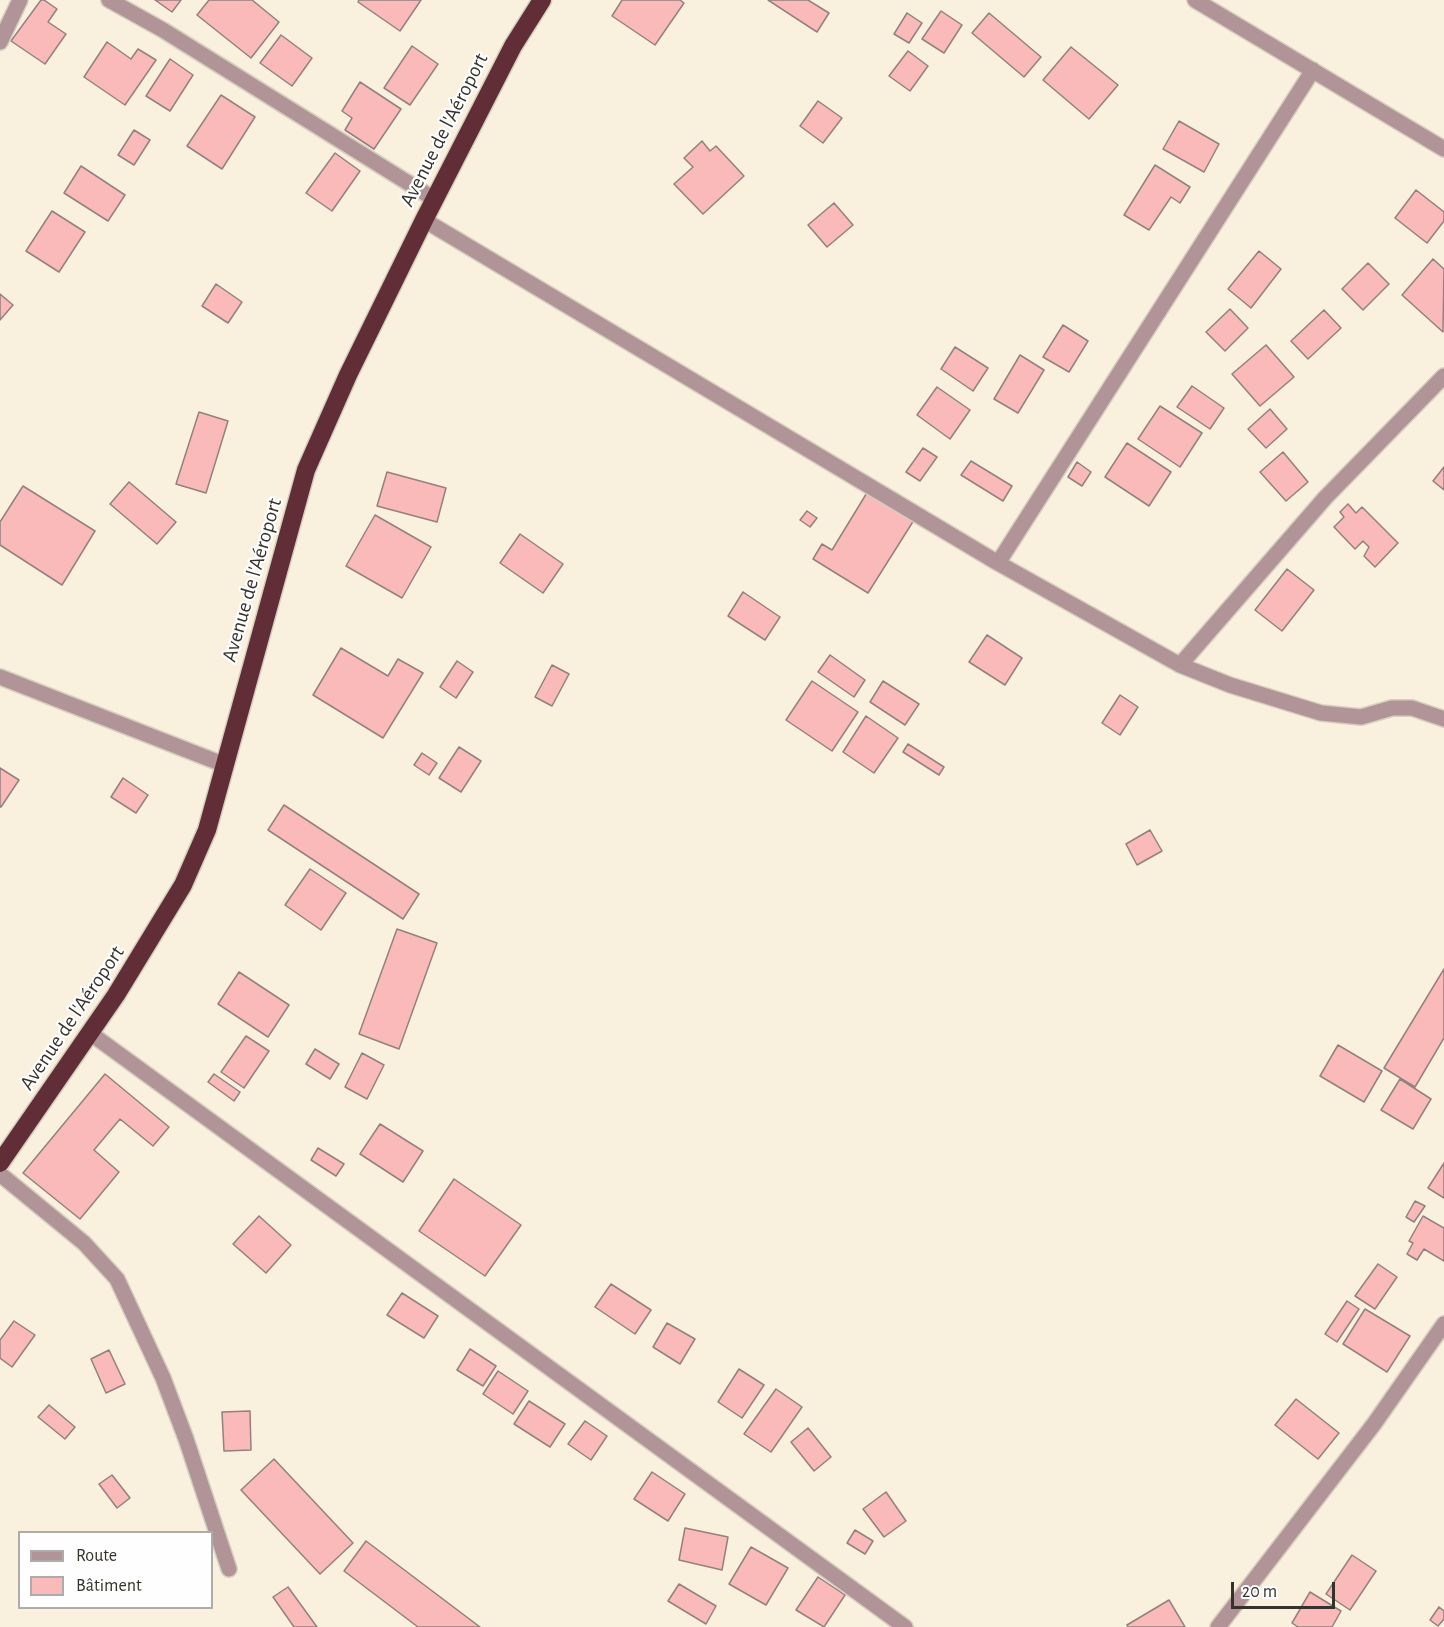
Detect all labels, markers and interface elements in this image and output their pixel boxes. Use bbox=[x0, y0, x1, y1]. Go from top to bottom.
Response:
street label: Avenue de l'Aéroport bbox=[394, 49, 494, 211]
street label: Avenue de l'Aéroport bbox=[217, 495, 287, 665]
street label: Avenue de l'Aéroport bbox=[14, 941, 130, 1095]
legend bbox=[18, 1531, 213, 1609]
text: Route bbox=[76, 1547, 117, 1565]
scale bar bbox=[1234, 1570, 1338, 1608]
text: Bâtiment bbox=[76, 1577, 142, 1595]
text: 20 m bbox=[1242, 1583, 1277, 1601]

